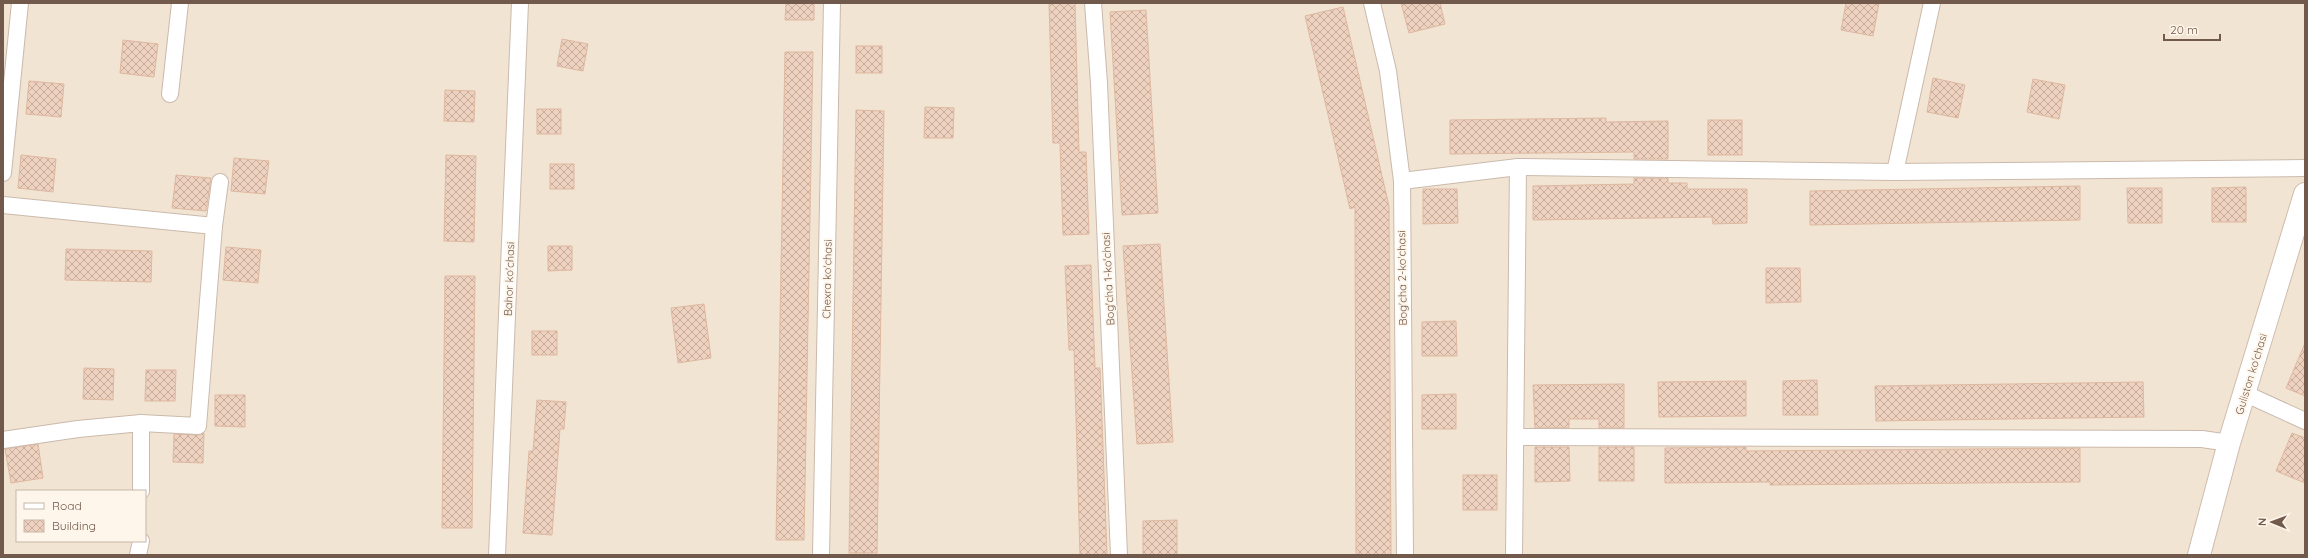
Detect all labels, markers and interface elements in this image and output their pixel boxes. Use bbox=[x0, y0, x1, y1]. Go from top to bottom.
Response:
scale bar bbox=[2164, 16, 2220, 42]
text: 20 m bbox=[2170, 22, 2198, 37]
street label: Bog'cha 2-ko'chasi bbox=[1394, 230, 1410, 326]
street label: Bog'cha 1-ko'chasi bbox=[1099, 232, 1117, 326]
street label: Chexra ko'chasi bbox=[819, 239, 835, 319]
street label: Bahor ko'chasi bbox=[501, 242, 517, 316]
street label: Guliston ko'chasi bbox=[2232, 332, 2270, 416]
legend bbox=[16, 490, 146, 542]
text: Road bbox=[52, 498, 82, 513]
north arrow bbox=[2252, 502, 2292, 542]
text: Building bbox=[52, 518, 96, 533]
text: N bbox=[2255, 518, 2269, 526]

